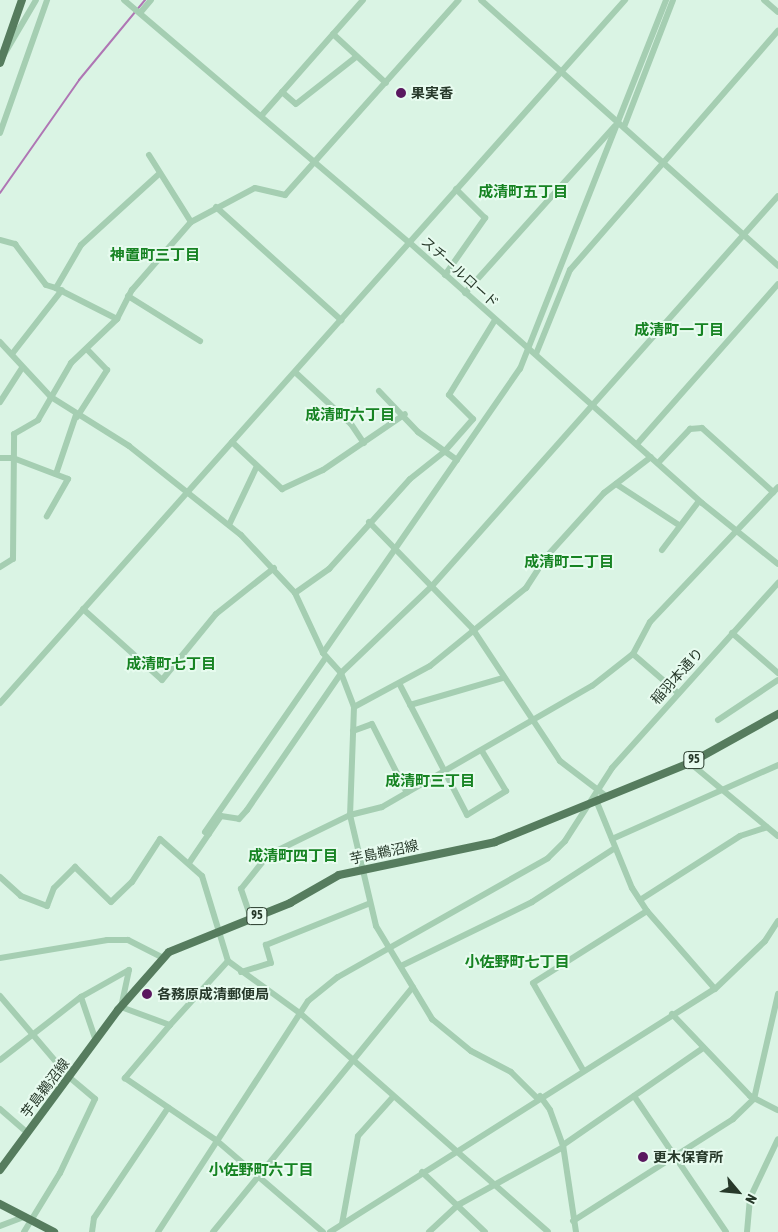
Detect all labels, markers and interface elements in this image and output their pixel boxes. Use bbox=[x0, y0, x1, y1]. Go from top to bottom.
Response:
place label: 果実香 bbox=[411, 85, 453, 101]
marker: 果実香 bbox=[395, 87, 407, 99]
district label: 成清町五丁目 bbox=[478, 183, 568, 201]
street label: スチールロード bbox=[418, 233, 502, 311]
district label: 神置町三丁目 bbox=[110, 246, 200, 264]
district label: 成清町一丁目 bbox=[634, 321, 724, 339]
district label: 成清町六丁目 bbox=[305, 406, 395, 424]
district label: 成清町二丁目 bbox=[524, 553, 614, 571]
street label: 稲羽本通り bbox=[647, 644, 707, 708]
district label: 成清町七丁目 bbox=[126, 655, 216, 673]
road number: 95 bbox=[683, 750, 705, 770]
district label: 成清町三丁目 bbox=[385, 772, 475, 790]
street label: 芋島鵜沼線 bbox=[348, 837, 420, 867]
district label: 成清町四丁目 bbox=[248, 847, 338, 865]
road number: 95 bbox=[246, 906, 268, 926]
district label: 小佐野町七丁目 bbox=[465, 953, 569, 971]
place label: 各務原成清郵便局 bbox=[157, 986, 269, 1002]
marker: 各務原成清郵便局 bbox=[141, 988, 153, 1000]
street label: 芋島鵜沼線 bbox=[17, 1055, 73, 1121]
place label: 更木保育所 bbox=[653, 1149, 723, 1165]
marker: 更木保育所 bbox=[637, 1151, 649, 1163]
district label: 小佐野町六丁目 bbox=[209, 1161, 313, 1179]
north arrow bbox=[713, 1167, 763, 1217]
text: N bbox=[742, 1192, 760, 1206]

